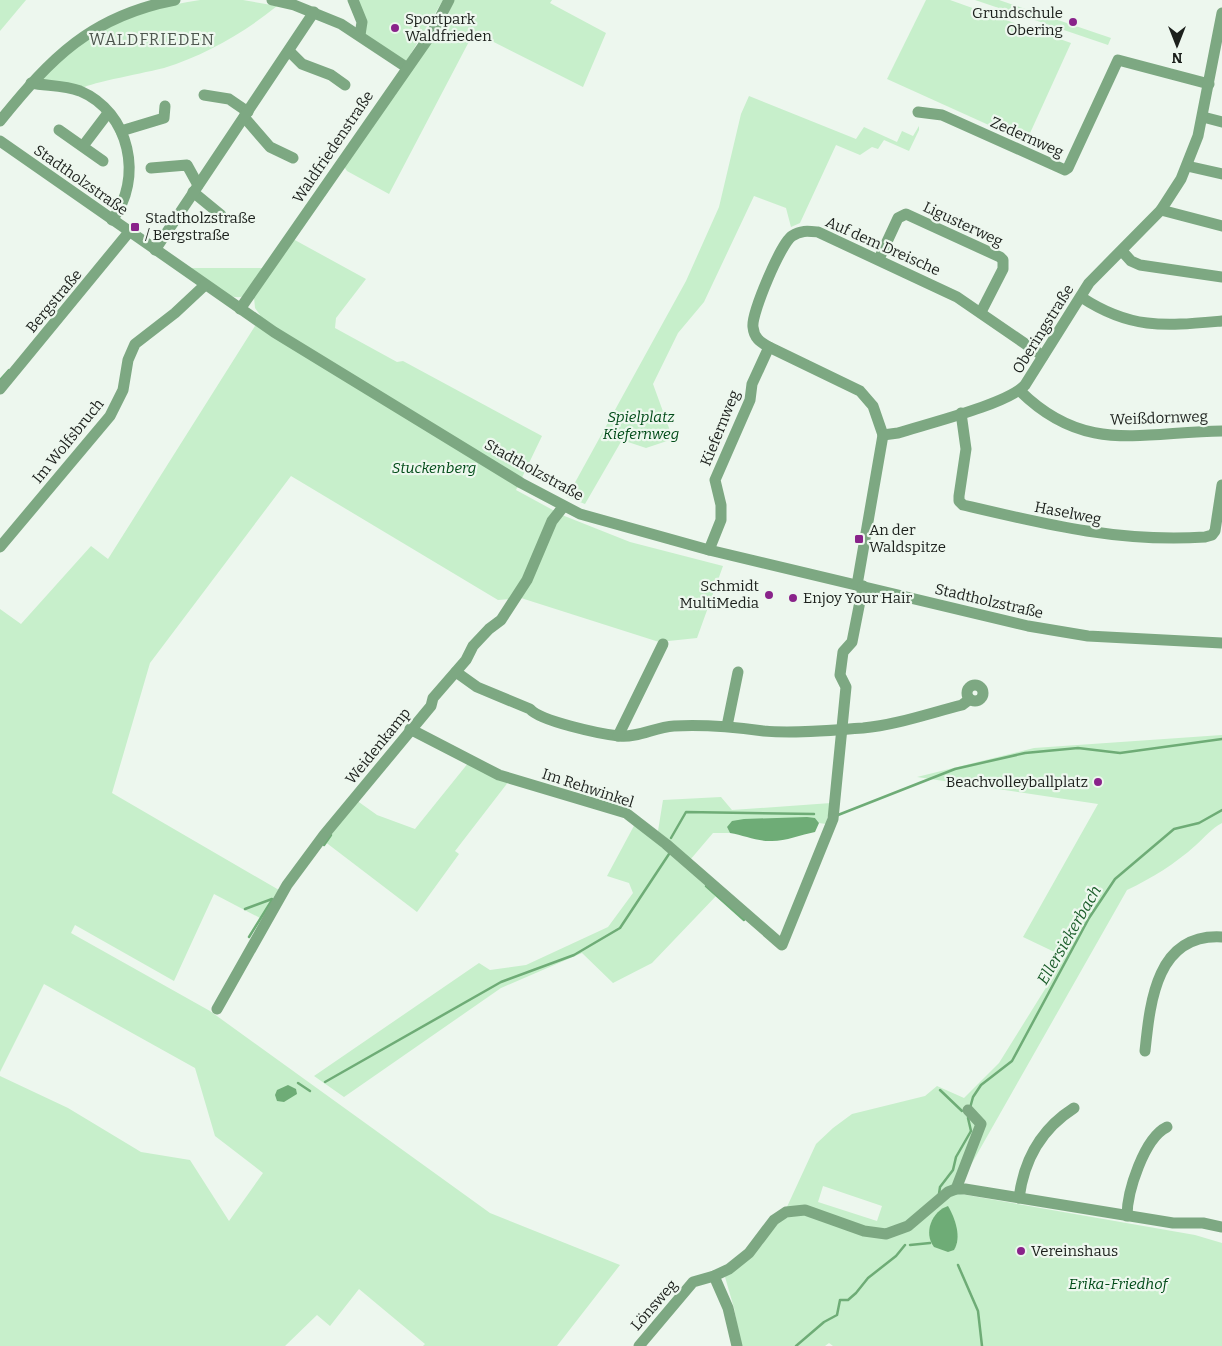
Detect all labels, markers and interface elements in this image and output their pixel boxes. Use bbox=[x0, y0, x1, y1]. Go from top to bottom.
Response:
place label: Grundschule Obering bbox=[972, 4, 1063, 39]
place label: Sportpark Waldfrieden bbox=[405, 10, 492, 45]
marker: Grundschule Obering bbox=[1067, 16, 1079, 28]
north arrow bbox=[1152, 20, 1202, 70]
marker: Sportpark Waldfrieden bbox=[389, 22, 401, 34]
district label: WALDFRIEDEN bbox=[89, 30, 215, 49]
text: N bbox=[1171, 49, 1182, 66]
street label: Waldfriedenstraße bbox=[289, 87, 377, 207]
street label: Zedernweg bbox=[988, 113, 1066, 161]
street label: Stadtholzstraße bbox=[31, 141, 131, 219]
street label: Ligusterweg bbox=[920, 198, 1006, 250]
place label: Stadtholzstraße / Bergstraße bbox=[145, 209, 256, 244]
street label: Auf dem Dreische bbox=[823, 213, 943, 279]
marker: Stadtholzstraße / Bergstraße bbox=[129, 221, 141, 233]
street label: Bergstraße bbox=[22, 266, 86, 336]
street label: Oberingstraße bbox=[1009, 281, 1077, 377]
street label: Kiefernweg bbox=[697, 387, 743, 469]
street label: Im Wolfsbruch bbox=[28, 395, 108, 487]
street label: Weißdornweg bbox=[1110, 407, 1208, 429]
park label: Spielplatz Kiefernweg bbox=[603, 408, 679, 443]
street label: Stadtholzstraße bbox=[481, 435, 587, 505]
park label: Stuckenberg bbox=[392, 459, 476, 477]
street label: Haselweg bbox=[1033, 498, 1103, 528]
place label: An der Waldspitze bbox=[869, 521, 946, 556]
marker: An der Waldspitze bbox=[853, 533, 865, 545]
place label: Schmidt MultiMedia bbox=[679, 577, 760, 612]
street label: Stadtholzstraße bbox=[933, 580, 1045, 622]
marker: Schmidt MultiMedia bbox=[763, 589, 775, 601]
place label: Enjoy Your Hair bbox=[803, 589, 912, 607]
marker: Enjoy Your Hair bbox=[787, 592, 799, 604]
street label: Weidenkamp bbox=[342, 704, 414, 788]
street label: Im Rehwinkel bbox=[540, 765, 636, 811]
place label: Beachvolleyballplatz bbox=[946, 773, 1088, 791]
marker: Beachvolleyballplatz bbox=[1092, 776, 1104, 788]
water label: Ellersiekerbach bbox=[1033, 882, 1105, 988]
place label: Vereinshaus bbox=[1031, 1242, 1118, 1260]
marker: Vereinshaus bbox=[1015, 1245, 1027, 1257]
park label: Erika-Friedhof bbox=[1069, 1275, 1170, 1293]
street label: Lönsweg bbox=[627, 1276, 681, 1334]

